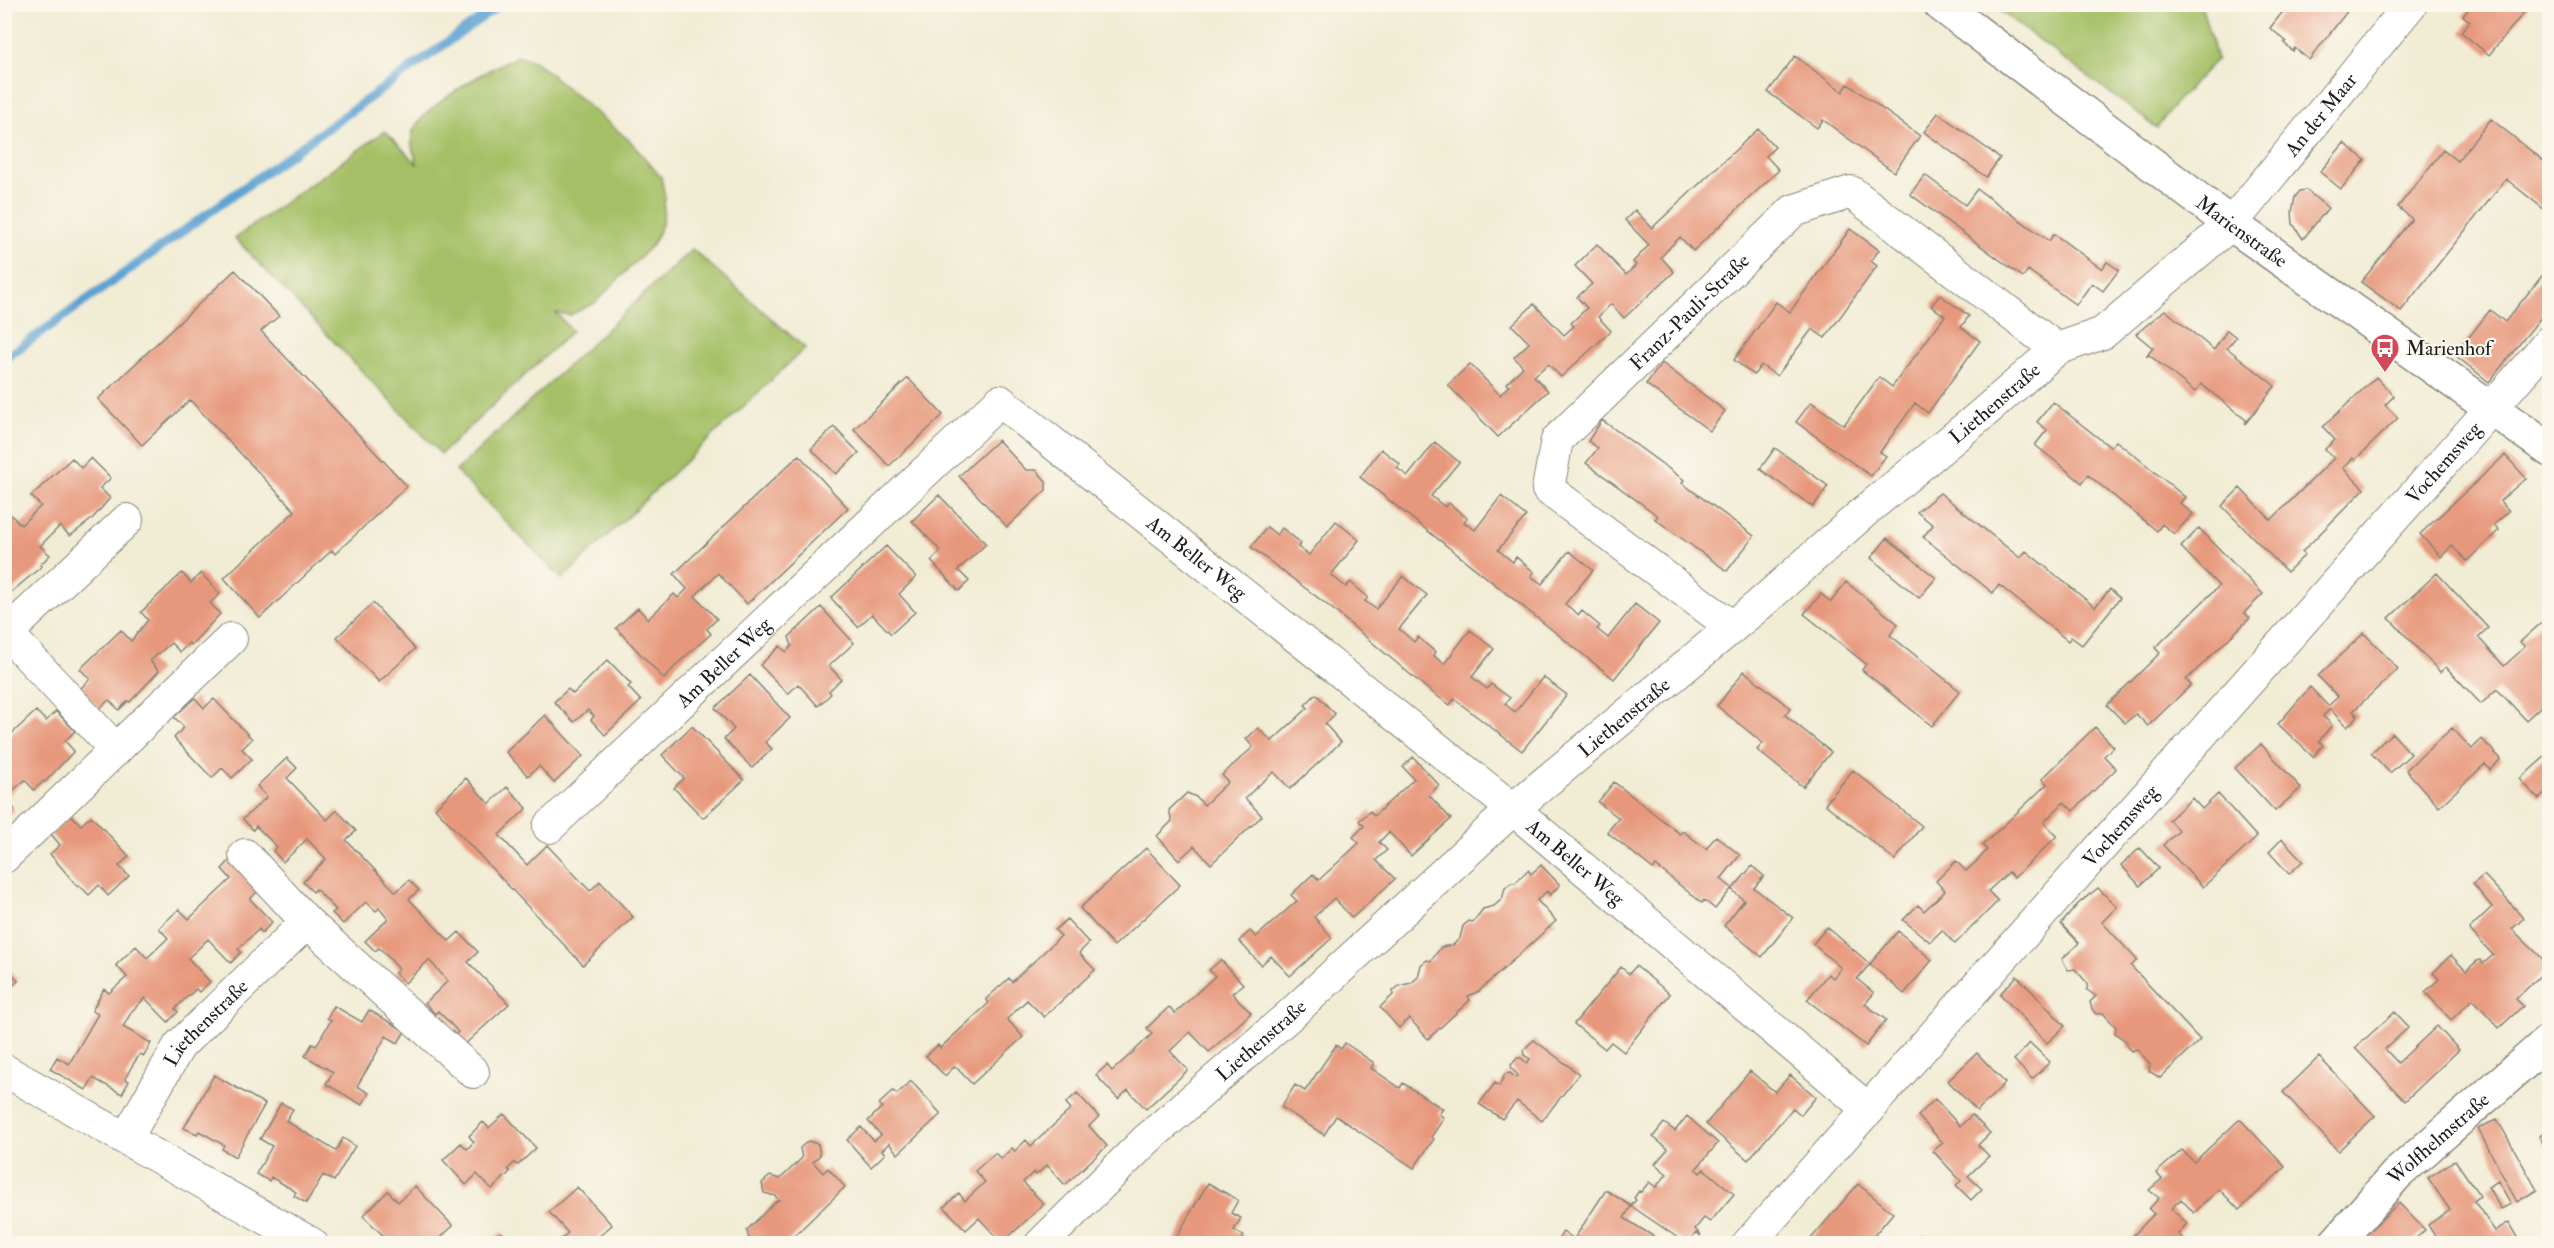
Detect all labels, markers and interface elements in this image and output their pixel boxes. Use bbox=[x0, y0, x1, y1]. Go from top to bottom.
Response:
street label: An der Maar bbox=[2279, 67, 2362, 162]
street label: Marienstraße bbox=[2191, 190, 2293, 273]
street label: Franz-Pauli-Straße bbox=[1624, 248, 1754, 376]
bus stop icon: Marienhof bbox=[2369, 332, 2401, 374]
place label: Marienhof bbox=[2406, 336, 2495, 361]
street label: Liethenstraße bbox=[1944, 357, 2045, 449]
street label: Vochemsweg bbox=[2400, 415, 2487, 509]
street label: Am Beller Weg bbox=[1141, 510, 1253, 606]
street label: Am Beller Weg bbox=[670, 611, 777, 713]
street label: Liethenstraße bbox=[1573, 672, 1675, 762]
street label: Vochemsweg bbox=[2077, 778, 2164, 872]
street label: Am Beller Weg bbox=[1521, 813, 1631, 911]
street label: Liethenstraße bbox=[158, 974, 253, 1070]
street label: Liethenstraße bbox=[1211, 994, 1311, 1086]
street label: Wolfhelmstraße bbox=[2381, 1087, 2494, 1190]

